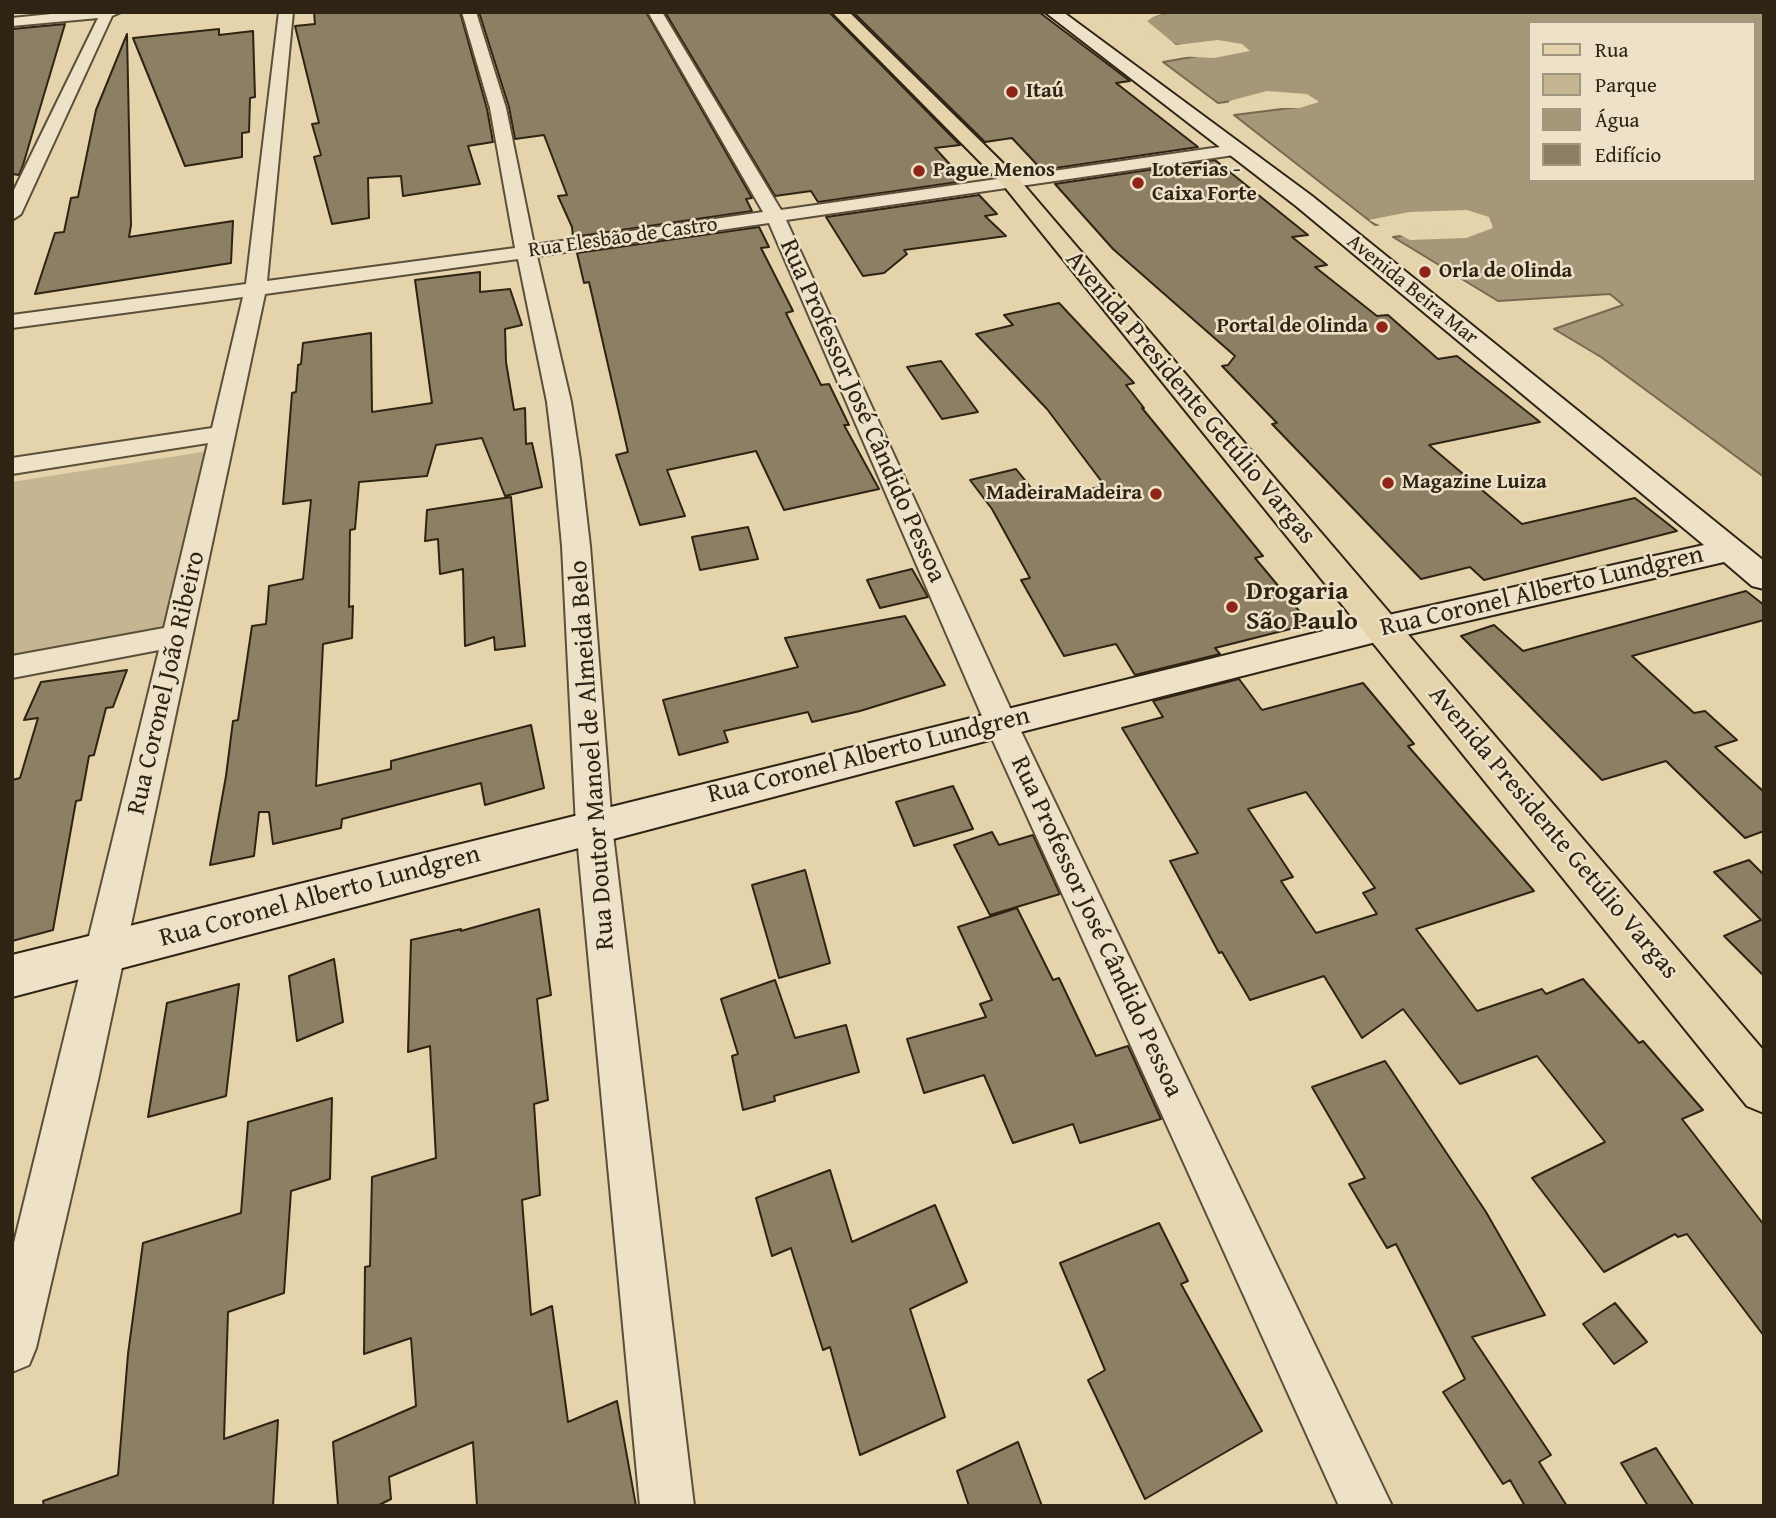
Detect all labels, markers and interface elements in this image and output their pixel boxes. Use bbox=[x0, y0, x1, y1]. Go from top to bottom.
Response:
legend bbox=[1528, 21, 1755, 182]
text: Rua bbox=[1595, 34, 1628, 65]
text: Parque bbox=[1595, 69, 1657, 100]
place label: Itaú bbox=[1026, 79, 1064, 105]
marker: Itaú bbox=[1004, 84, 1020, 100]
text: Água bbox=[1595, 104, 1639, 135]
text: Edifício bbox=[1595, 139, 1661, 170]
place label: Pague Menos bbox=[933, 158, 1055, 184]
place label: Loterias - Caixa Forte bbox=[1152, 158, 1257, 208]
marker: Pague Menos bbox=[911, 163, 927, 179]
marker: Loterias - Caixa Forte bbox=[1130, 175, 1146, 191]
street label: Rua Elesbão de Castro bbox=[527, 212, 719, 264]
street label: Avenida Beira Mar bbox=[1341, 229, 1483, 351]
street label: Rua Professor José Cândido Pessoa bbox=[772, 234, 952, 588]
street label: Avenida Presidente Getúlio Vargas bbox=[1058, 245, 1322, 551]
place label: Orla de Olinda bbox=[1439, 259, 1572, 285]
marker: Orla de Olinda bbox=[1417, 264, 1433, 280]
place label: Portal de Olinda bbox=[1217, 314, 1368, 340]
marker: Portal de Olinda bbox=[1374, 319, 1390, 335]
place label: Magazine Luiza bbox=[1402, 470, 1547, 496]
marker: Magazine Luiza bbox=[1380, 475, 1396, 491]
place label: MadeiraMadeira bbox=[986, 481, 1142, 507]
marker: MadeiraMadeira bbox=[1148, 486, 1164, 502]
street label: Rua Coronel Alberto Lundgren bbox=[1377, 540, 1707, 644]
street label: Rua Coronel João Ribeiro bbox=[121, 548, 213, 818]
street label: Rua Doutor Manoel de Almeida Belo bbox=[564, 559, 622, 951]
place label: Drogaria São Paulo bbox=[1246, 576, 1358, 638]
marker: Drogaria São Paulo bbox=[1224, 599, 1240, 615]
street label: Avenida Presidente Getúlio Vargas bbox=[1421, 680, 1685, 986]
street label: Rua Coronel Alberto Lundgren bbox=[705, 701, 1033, 811]
street label: Rua Professor José Cândido Pessoa bbox=[1003, 752, 1189, 1102]
street label: Rua Coronel Alberto Lundgren bbox=[156, 839, 484, 955]

